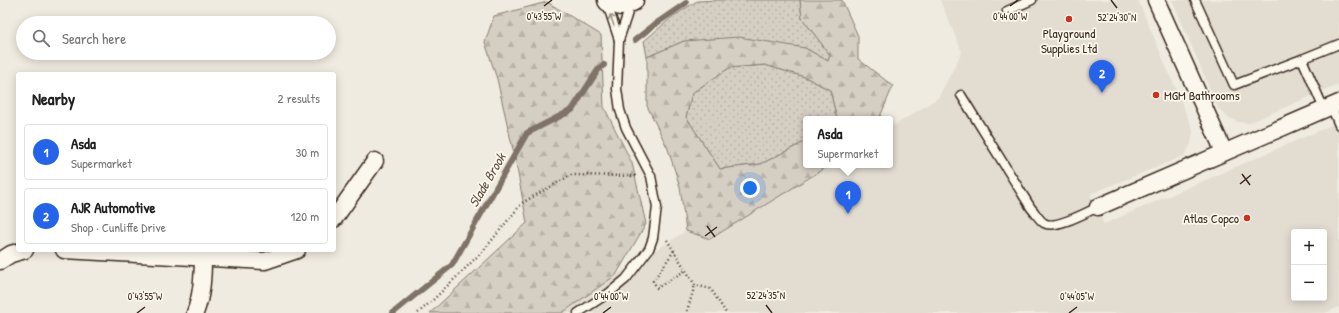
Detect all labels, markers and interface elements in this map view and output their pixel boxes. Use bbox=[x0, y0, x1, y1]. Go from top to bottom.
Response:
text: 0°43'55"W bbox=[527, 10, 562, 23]
text: 0°44'00"W bbox=[993, 10, 1028, 23]
text: 52°24'30"N bbox=[1098, 11, 1136, 24]
one-way arrow bbox=[608, 14, 615, 27]
marker: Playground Supplies Ltd bbox=[1064, 14, 1074, 24]
search box bbox=[16, 16, 336, 60]
place label: Playground Supplies Ltd bbox=[1041, 24, 1097, 57]
icon: search bbox=[30, 27, 52, 49]
text: Search here bbox=[62, 28, 126, 49]
pin: 2 bbox=[1089, 60, 1115, 93]
place label: MGM Bathrooms bbox=[1164, 86, 1240, 104]
text: Nearby bbox=[32, 87, 75, 110]
text: 2 results bbox=[278, 89, 320, 107]
marker: MGM Bathrooms bbox=[1151, 90, 1161, 100]
popup bbox=[803, 116, 893, 168]
text: Asda bbox=[818, 123, 842, 144]
text: Asda bbox=[71, 133, 96, 154]
text: 1 bbox=[44, 143, 48, 161]
text: 30 m bbox=[296, 143, 319, 161]
text: Supermarket bbox=[818, 144, 878, 162]
water label: Slade Brook bbox=[463, 148, 510, 210]
text: Supermarket bbox=[71, 154, 132, 172]
your location bbox=[740, 178, 760, 198]
pin: 1 bbox=[835, 181, 861, 214]
text: AJR Automotive bbox=[71, 197, 155, 218]
text: 2 bbox=[43, 207, 49, 225]
text: 120 m bbox=[291, 207, 319, 225]
place label: Atlas Copco bbox=[1183, 209, 1239, 227]
marker: Atlas Copco bbox=[1242, 213, 1252, 223]
text: Shop · Cunliffe Drive bbox=[71, 218, 166, 236]
map controls bbox=[1291, 229, 1327, 301]
button: + bbox=[1291, 229, 1327, 265]
button: − bbox=[1291, 265, 1327, 301]
text: 52°24'35"N bbox=[747, 289, 785, 302]
text: 0°43'55"W bbox=[128, 290, 163, 303]
text: 0°44'00"W bbox=[594, 290, 629, 303]
text: 0°44'05"W bbox=[1060, 290, 1095, 303]

